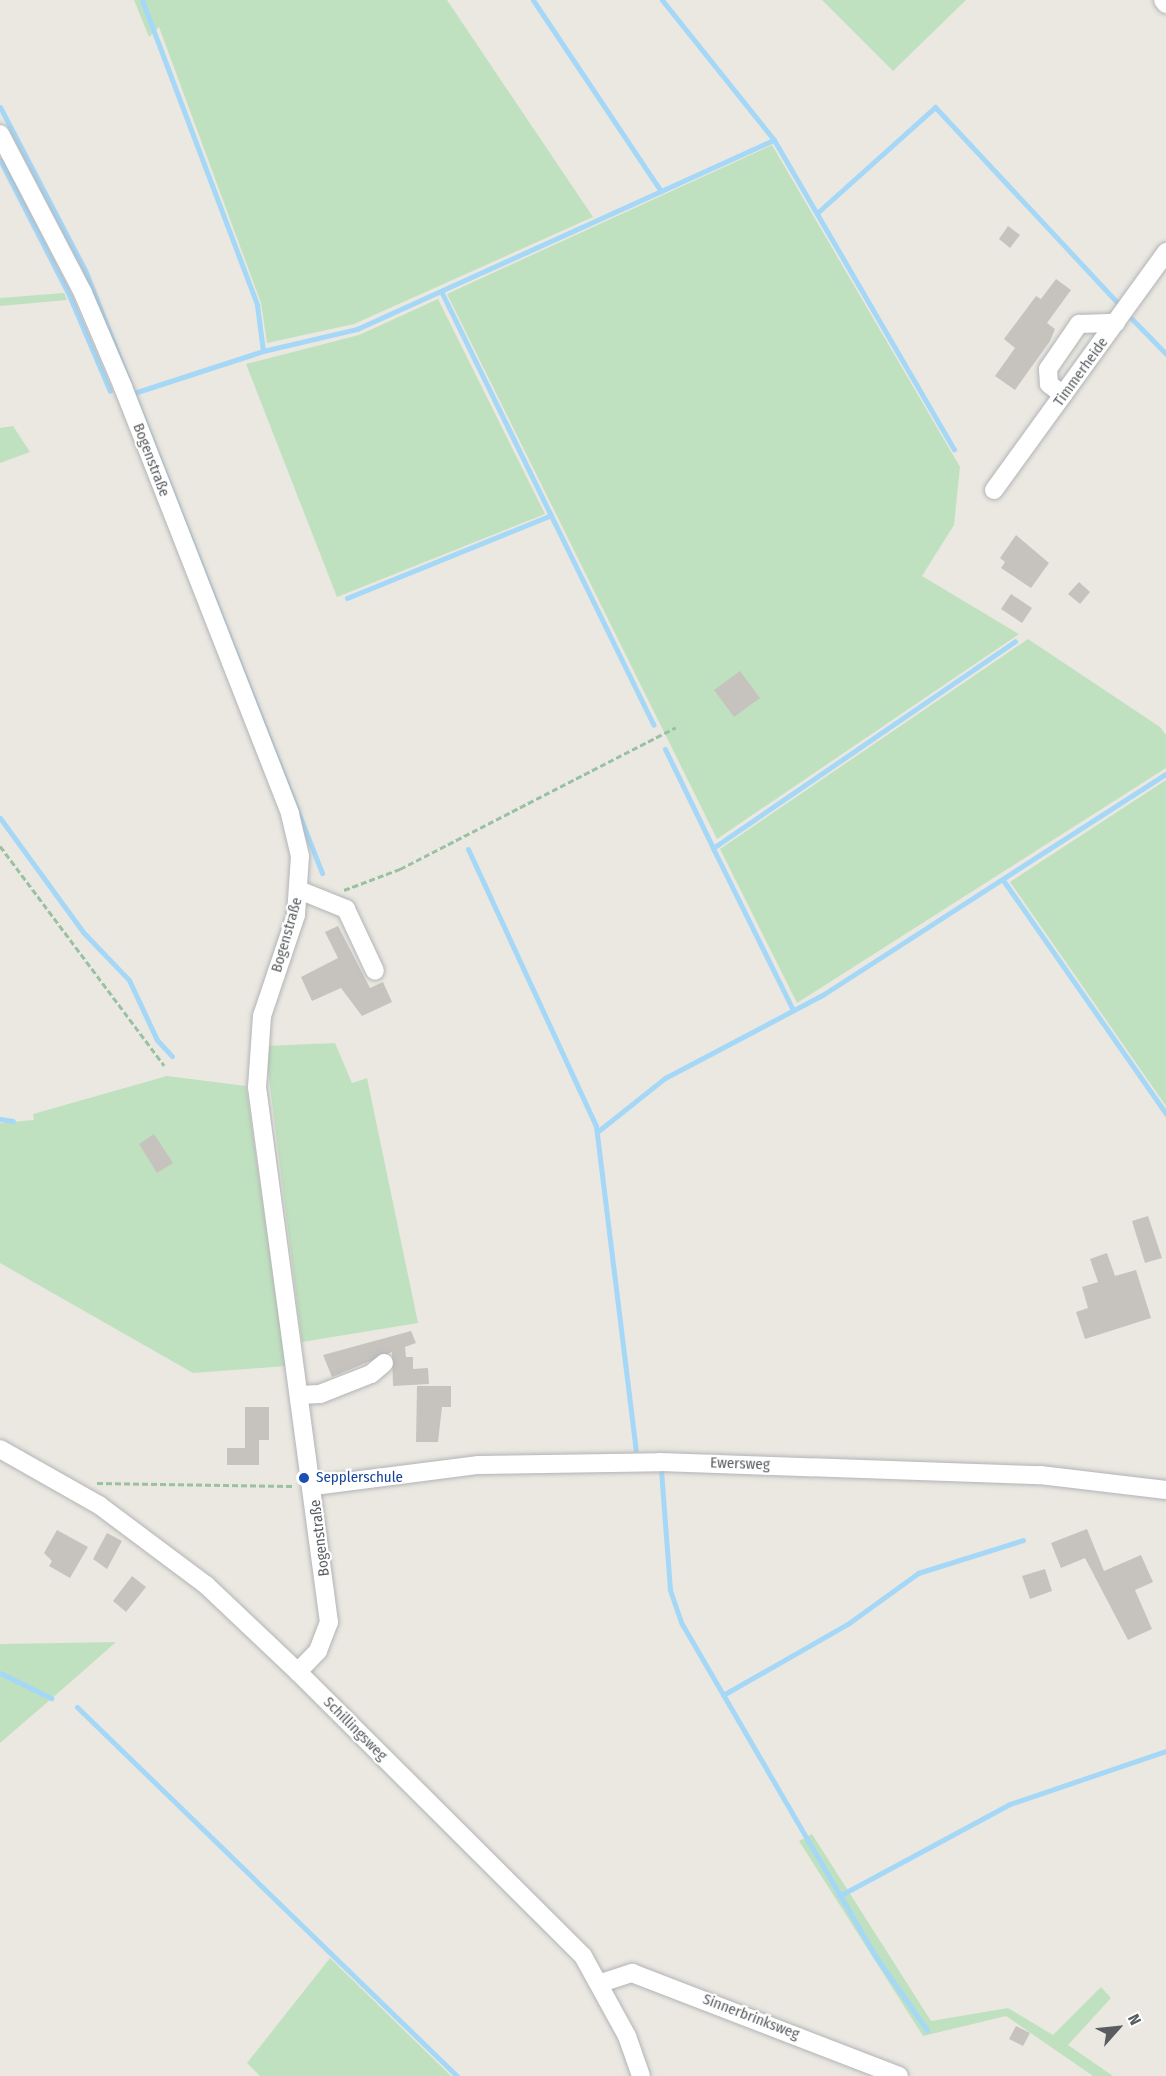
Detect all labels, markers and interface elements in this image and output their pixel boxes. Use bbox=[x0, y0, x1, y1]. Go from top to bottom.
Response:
street label: Timmerheide bbox=[1050, 334, 1112, 410]
street label: Bogenstraße bbox=[129, 421, 173, 499]
street label: Bogenstraße bbox=[268, 895, 306, 975]
street label: Ewersweg bbox=[710, 1454, 770, 1474]
place label: Sepplerschule bbox=[316, 1469, 403, 1487]
marker: Sepplerschule bbox=[297, 1471, 311, 1485]
street label: Bogenstraße bbox=[306, 1499, 334, 1577]
street label: Schillingsweg bbox=[319, 1693, 391, 1765]
street label: Sinnerbrinksweg bbox=[700, 1990, 802, 2044]
north arrow bbox=[1088, 1998, 1148, 2058]
text: N bbox=[1124, 2011, 1145, 2028]

